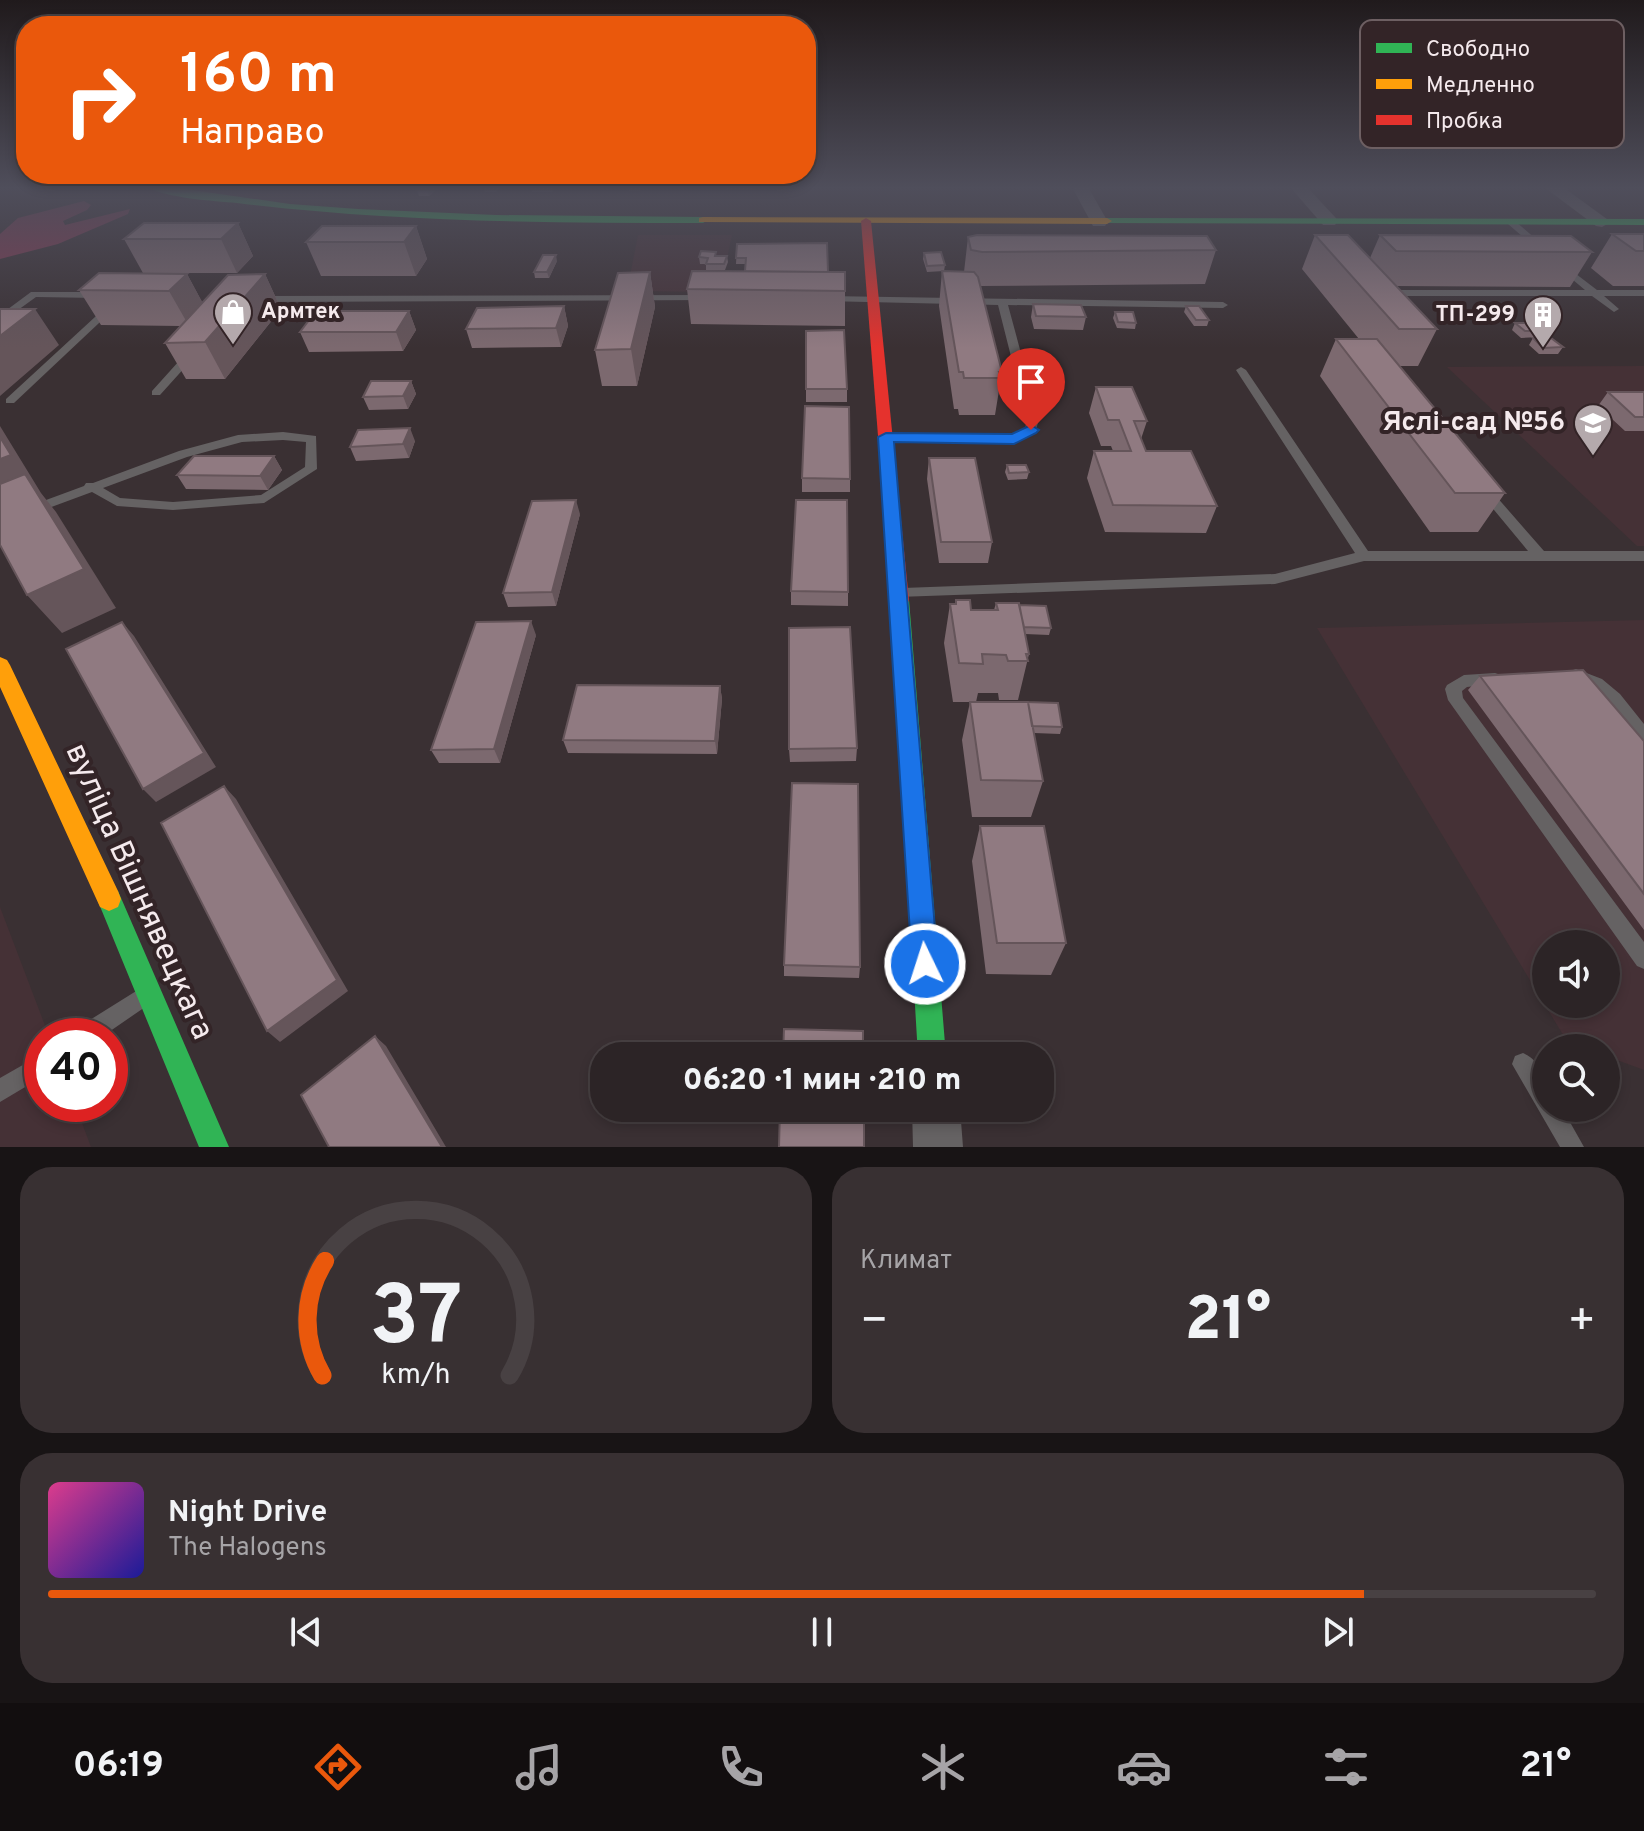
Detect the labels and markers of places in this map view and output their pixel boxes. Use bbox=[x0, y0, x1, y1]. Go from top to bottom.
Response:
shop icon: Армтек bbox=[212, 291, 254, 346]
building icon: ТП-299 bbox=[1522, 294, 1564, 349]
place label: Армтек bbox=[261, 299, 341, 326]
place label: ТП-299 bbox=[1436, 302, 1515, 329]
pin bbox=[997, 348, 1065, 430]
school or university icon: Яслі-сад №56 bbox=[1572, 402, 1614, 457]
place label: Яслі-сад №56 bbox=[1382, 407, 1565, 440]

